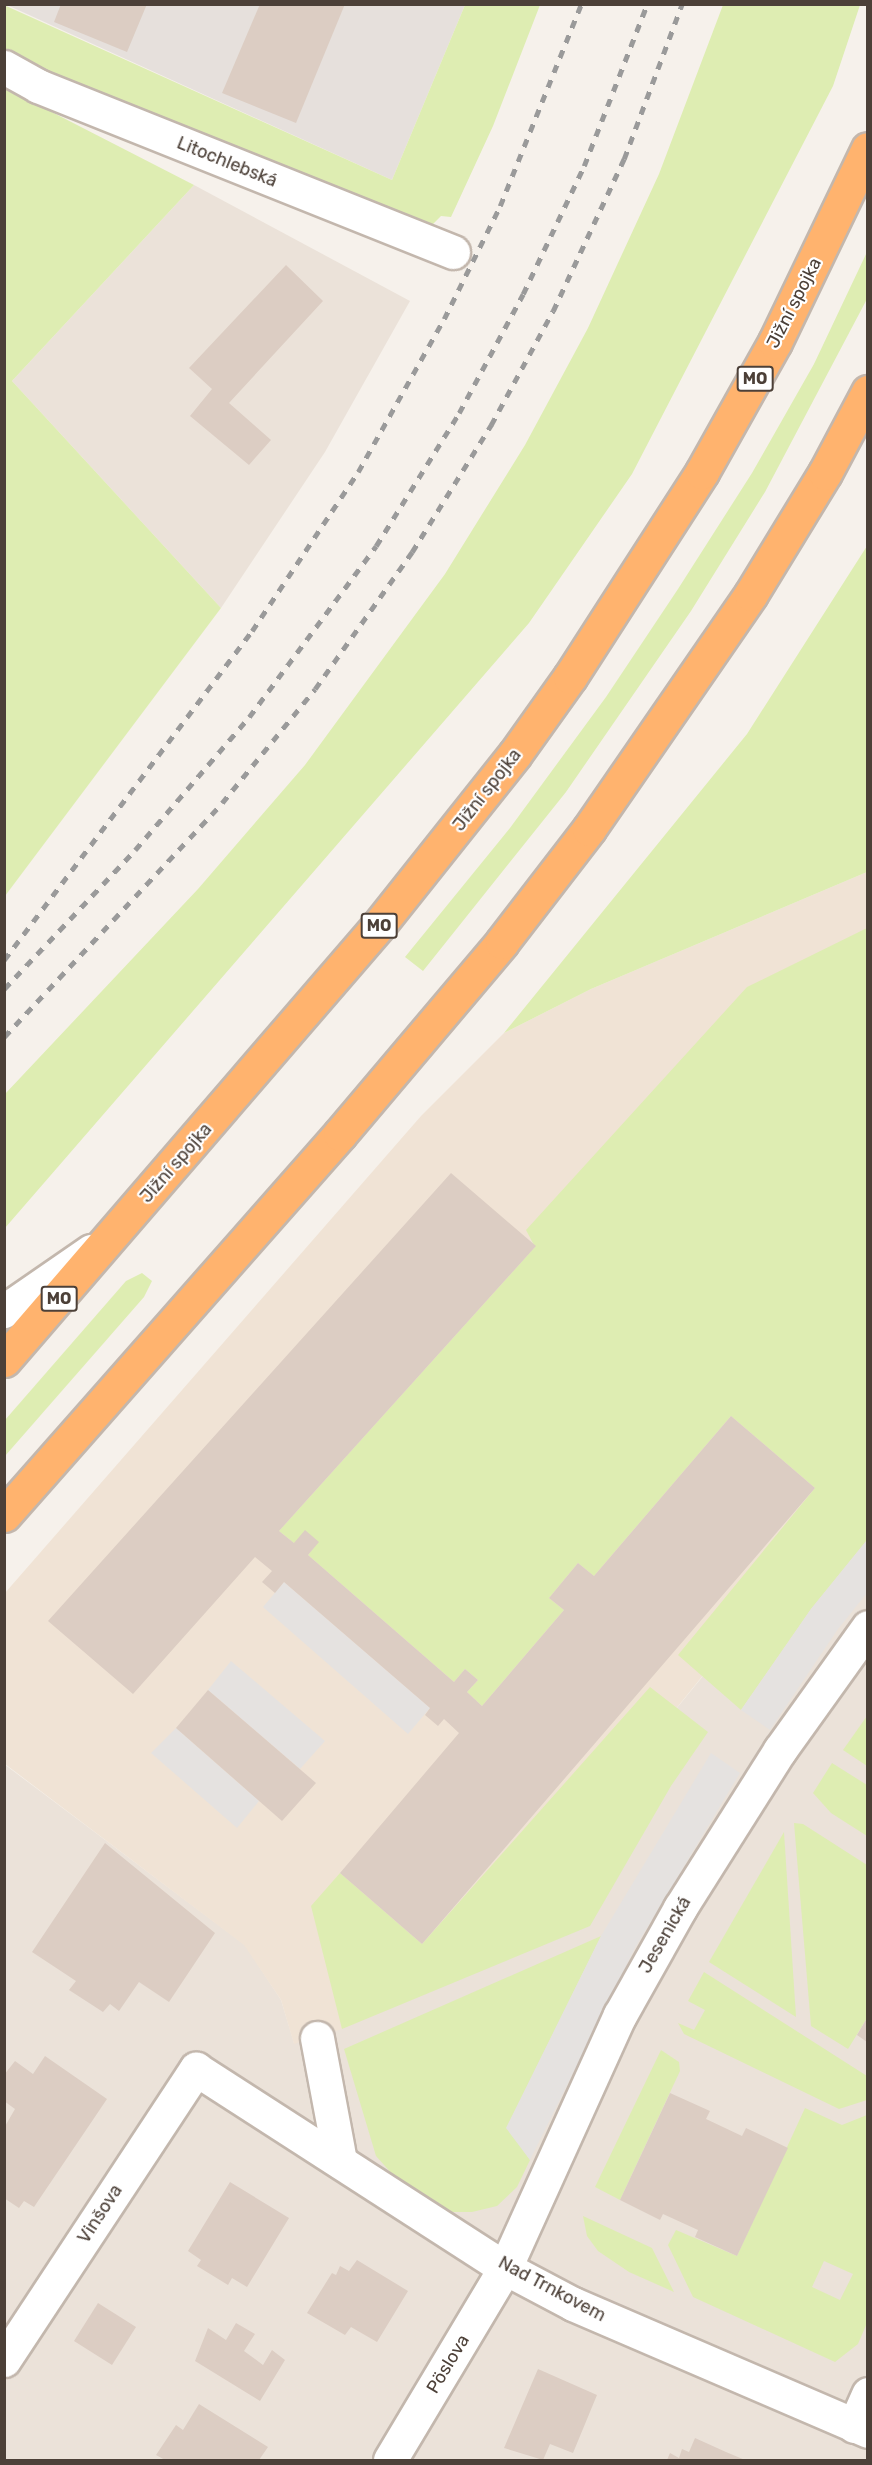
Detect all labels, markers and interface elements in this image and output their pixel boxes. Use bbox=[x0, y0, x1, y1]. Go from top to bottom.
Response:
street label: Litochlebská bbox=[174, 132, 280, 192]
street label: Jižní spojka bbox=[762, 254, 826, 352]
road number: MO bbox=[736, 366, 774, 392]
street label: Jižní spojka bbox=[448, 745, 526, 835]
road number: MO bbox=[360, 913, 398, 939]
street label: Jižní spojka bbox=[136, 1119, 216, 1207]
road number: MO bbox=[40, 1286, 78, 1312]
street label: Jesenická bbox=[634, 1893, 696, 1977]
street label: Vinšova bbox=[73, 2181, 127, 2247]
street label: Nad Trnkovem bbox=[494, 2252, 610, 2326]
street label: Pöslova bbox=[422, 2331, 474, 2397]

